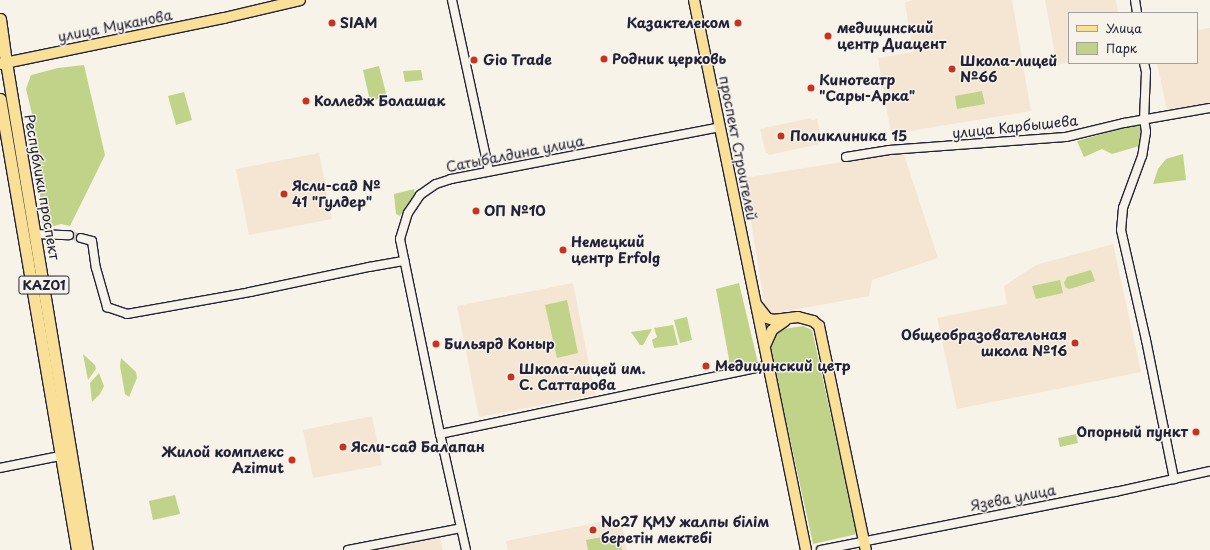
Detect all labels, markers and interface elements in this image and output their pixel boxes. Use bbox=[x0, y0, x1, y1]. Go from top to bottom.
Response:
street label: улица Муканова bbox=[56, 7, 174, 45]
legend bbox=[1068, 12, 1198, 64]
place label: SIAM bbox=[340, 15, 377, 31]
place label: Казактелеком bbox=[626, 15, 730, 31]
marker: SIAM bbox=[327, 18, 337, 28]
marker: Казактелеком bbox=[733, 18, 743, 28]
text: Улица bbox=[1106, 19, 1142, 37]
place label: медицинский центр Диацент bbox=[837, 20, 947, 52]
marker: медицинский центр Диацент bbox=[822, 30, 834, 42]
text: Парк bbox=[1106, 39, 1137, 57]
place label: Родник церковь bbox=[612, 51, 727, 67]
place label: Gio Trade bbox=[483, 52, 552, 68]
place label: Школа-лицей №66 bbox=[960, 53, 1057, 86]
marker: Gio Trade bbox=[468, 54, 480, 66]
marker: Родник церковь bbox=[599, 54, 609, 64]
marker: Школа-лицей №66 bbox=[947, 64, 957, 74]
place label: Кинотеатр "Сары-Арка" bbox=[819, 72, 915, 104]
street label: проспект Строителей bbox=[716, 74, 760, 222]
marker: Кинотеатр "Сары-Арка" bbox=[806, 83, 816, 93]
place label: Колледж Болашак bbox=[314, 93, 448, 109]
marker: Колледж Болашак bbox=[301, 96, 311, 106]
street label: Республики проспект bbox=[21, 112, 63, 262]
street label: улица Карбышева bbox=[951, 112, 1079, 142]
place label: Поликлиника 15 bbox=[790, 128, 907, 144]
marker: Поликлиника 15 bbox=[775, 130, 787, 142]
street label: Сатыбалдина улица bbox=[444, 132, 586, 176]
place label: Ясли-сад № 41 "Гулдер" bbox=[292, 178, 380, 210]
marker: Ясли-сад № 41 "Гулдер" bbox=[279, 189, 289, 199]
place label: ОП №10 bbox=[484, 203, 546, 219]
marker: ОП №10 bbox=[471, 206, 481, 216]
place label: Немецкий центр Erfolg bbox=[571, 234, 661, 266]
marker: Немецкий центр Erfolg bbox=[558, 245, 568, 255]
road number: KАZ01 bbox=[18, 274, 70, 296]
place label: Общеобразовательная школа №16 bbox=[901, 327, 1067, 360]
place label: Бильярд Коныр bbox=[444, 336, 555, 352]
marker: Общеобразовательная школа №16 bbox=[1070, 338, 1080, 348]
marker: Бильярд Коныр bbox=[431, 339, 441, 349]
place label: Медицинский цетр bbox=[715, 358, 851, 374]
marker: Медицинский цетр bbox=[700, 360, 712, 372]
place label: Школа-лицей им. С. Саттарова bbox=[519, 361, 646, 394]
marker: Школа-лицей им. С. Саттарова bbox=[506, 372, 516, 382]
place label: Опорный пункт bbox=[1076, 424, 1188, 440]
marker: Опорный пункт bbox=[1191, 427, 1201, 437]
place label: Ясли-сад Балапан bbox=[351, 439, 485, 455]
marker: Ясли-сад Балапан bbox=[338, 442, 348, 452]
place label: Жилой комплекс Azimut bbox=[161, 444, 284, 476]
marker: Жилой комплекс Azimut bbox=[287, 455, 297, 465]
street label: Язева улица bbox=[968, 481, 1058, 515]
place label: No27 ҚМУ жалпы білім беретін мектебі bbox=[601, 514, 769, 546]
marker: No27 ҚМУ жалпы білім беретін мектебі bbox=[588, 525, 598, 535]

